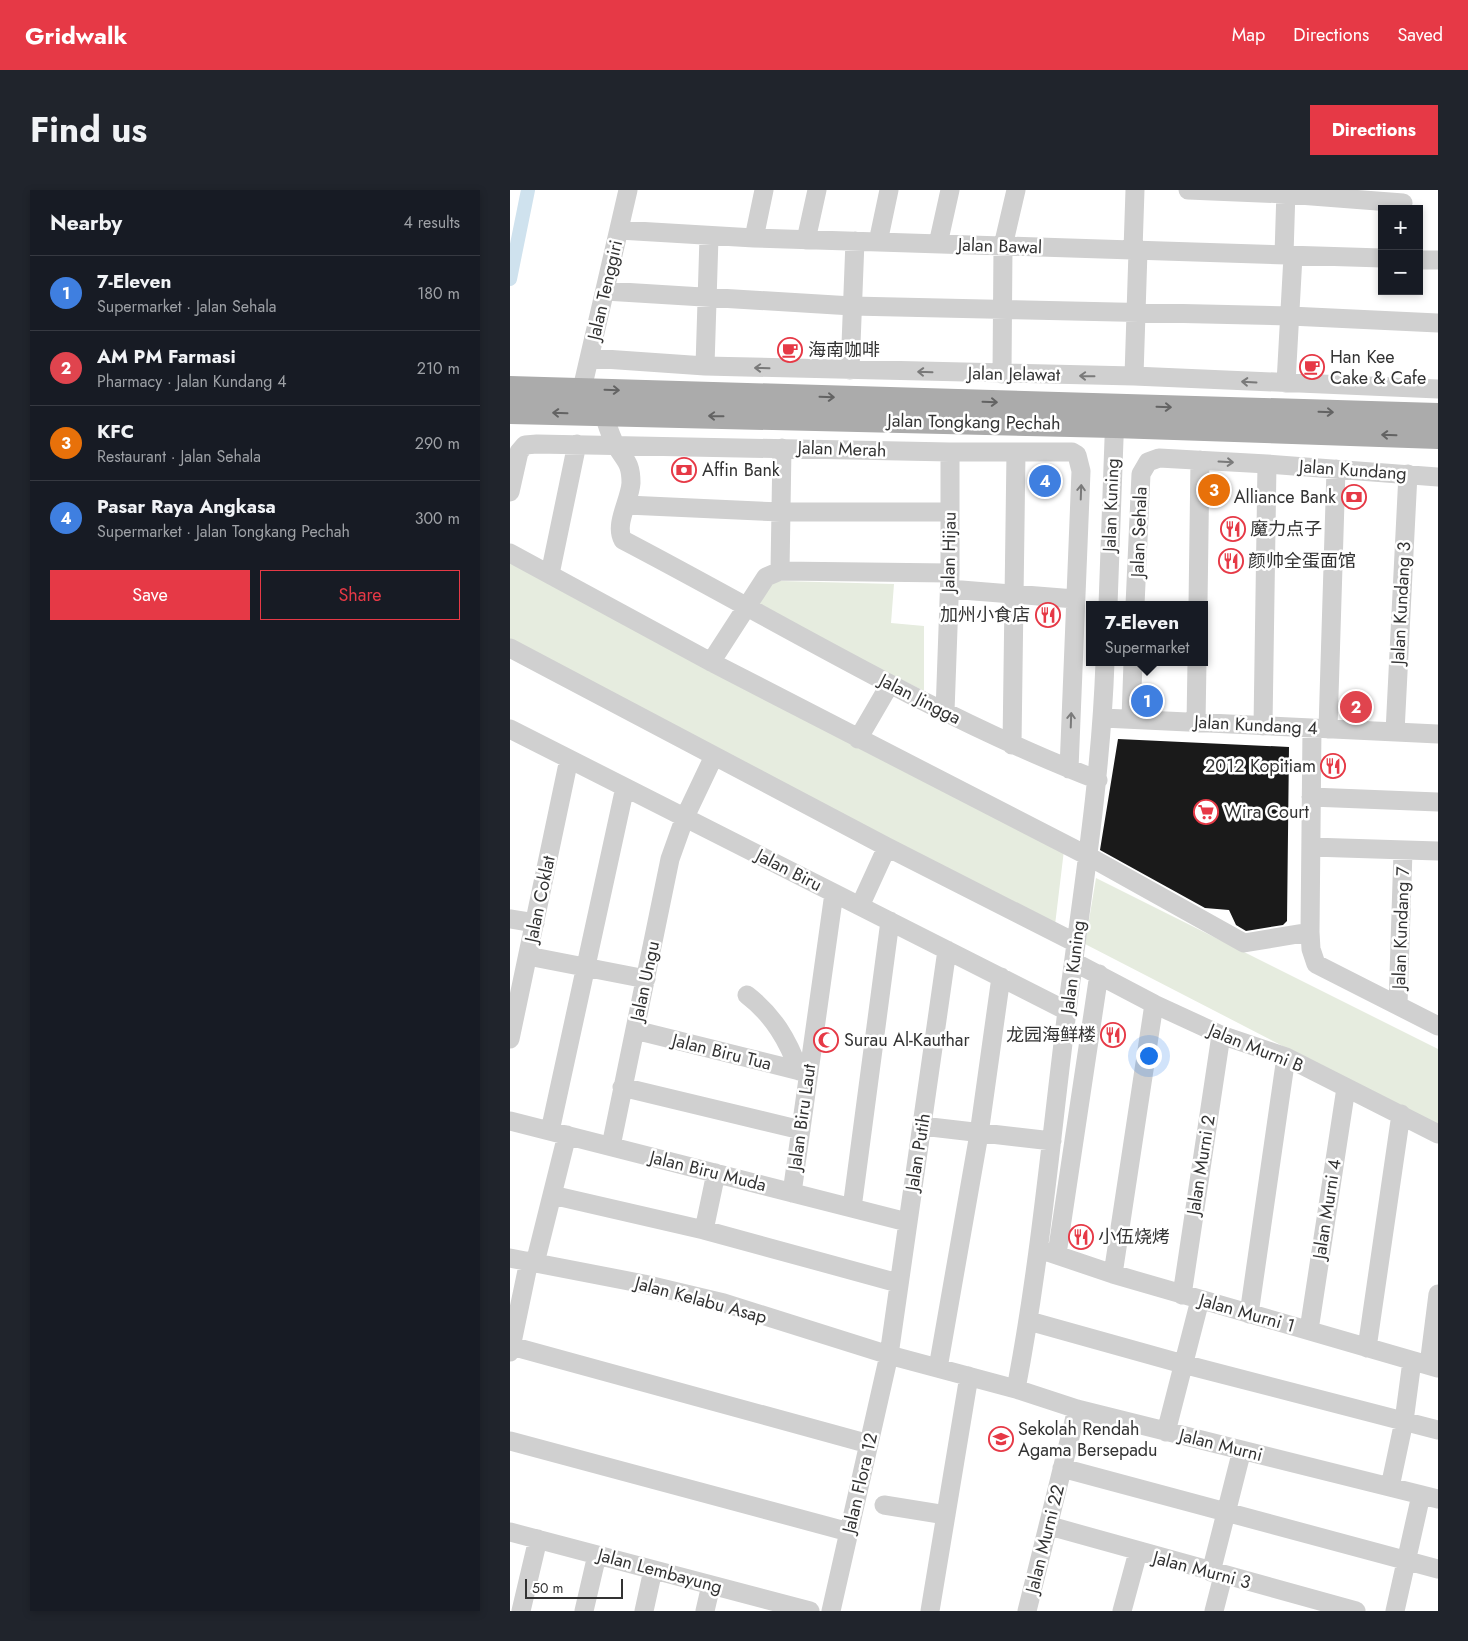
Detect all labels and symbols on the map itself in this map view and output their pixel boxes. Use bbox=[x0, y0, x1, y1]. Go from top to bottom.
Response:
street label: Jalan Bawal bbox=[955, 231, 1043, 260]
street label: Jalan Tenggiri bbox=[580, 237, 629, 345]
cafe icon: 海南咖啡 bbox=[777, 337, 803, 363]
place label: 海南咖啡 bbox=[808, 337, 880, 363]
place label: Han Kee Cake & Cafe bbox=[1330, 344, 1426, 391]
cafe icon: Han Kee Cake & Cafe bbox=[1299, 354, 1325, 380]
street label: Jalan Jelawat bbox=[966, 360, 1061, 388]
one-way arrow bbox=[754, 363, 770, 373]
one-way arrow bbox=[917, 367, 933, 377]
one-way arrow bbox=[1079, 371, 1095, 380]
one-way arrow bbox=[1242, 377, 1258, 386]
one-way arrow bbox=[604, 385, 620, 395]
one-way arrow bbox=[819, 392, 835, 401]
one-way arrow bbox=[981, 397, 997, 406]
one-way arrow bbox=[1156, 402, 1172, 412]
street label: Jalan Tongkang Pechah bbox=[885, 407, 1061, 437]
one-way arrow bbox=[1318, 407, 1334, 417]
one-way arrow bbox=[552, 408, 568, 418]
one-way arrow bbox=[708, 411, 724, 421]
one-way arrow bbox=[1382, 431, 1398, 440]
street label: Jalan Merah bbox=[795, 434, 887, 464]
street label: Jalan Kundang bbox=[1296, 453, 1408, 487]
bank icon: Affin Bank bbox=[671, 457, 697, 483]
place label: Affin Bank bbox=[702, 457, 780, 483]
one-way arrow bbox=[1218, 457, 1234, 466]
street label: Jalan Kuning bbox=[1096, 458, 1126, 554]
pin: 4 bbox=[1029, 462, 1061, 500]
pin: 3 bbox=[1198, 471, 1230, 509]
one-way arrow bbox=[1076, 484, 1086, 500]
place label: Alliance Bank bbox=[1234, 484, 1336, 510]
bank icon: Alliance Bank bbox=[1341, 484, 1367, 510]
street label: Jalan Sehala bbox=[1124, 486, 1154, 580]
street label: Jalan Hijau bbox=[935, 511, 963, 595]
restaurant icon: 魔力点子 bbox=[1220, 516, 1246, 542]
place label: 魔力点子 bbox=[1250, 516, 1322, 542]
street label: Jalan Kundang 3 bbox=[1385, 541, 1417, 667]
restaurant icon: 颜帅全蛋面馆 bbox=[1218, 548, 1244, 574]
place label: 颜帅全蛋面馆 bbox=[1248, 548, 1356, 574]
place label: 加州小食店 bbox=[940, 602, 1030, 628]
restaurant icon: 加州小食店 bbox=[1035, 602, 1061, 628]
street label: Jalan Jingga bbox=[873, 666, 965, 731]
pin: 1 bbox=[1131, 682, 1163, 720]
pin: 2 bbox=[1340, 688, 1372, 726]
street label: Jalan Kundang 4 bbox=[1192, 709, 1318, 741]
one-way arrow bbox=[1066, 713, 1076, 729]
place label: 2012 Kopitiam bbox=[1205, 753, 1316, 779]
restaurant icon: 2012 Kopitiam bbox=[1320, 753, 1346, 779]
supermarket icon: Wira Court bbox=[1193, 799, 1219, 825]
place label: Wira Court bbox=[1224, 799, 1310, 825]
street label: Jalan Biru bbox=[750, 841, 827, 898]
street label: Jalan Coklat bbox=[518, 853, 562, 947]
street label: Jalan Kundang 7 bbox=[1386, 866, 1416, 992]
street label: Jalan Kuning bbox=[1054, 919, 1092, 1017]
street label: Jalan Ungu bbox=[623, 939, 666, 1025]
street label: Jalan Murni B bbox=[1203, 1016, 1307, 1079]
place label: 龙园海鲜楼 bbox=[1006, 1022, 1096, 1048]
restaurant icon: 龙园海鲜楼 bbox=[1100, 1022, 1126, 1048]
street label: Jalan Biru Tua bbox=[668, 1027, 774, 1077]
mosque icon: Surau Al-Kauthar bbox=[813, 1027, 839, 1053]
place label: Surau Al-Kauthar bbox=[844, 1027, 971, 1053]
your location bbox=[1136, 1043, 1162, 1069]
street label: Jalan Biru Laut bbox=[781, 1062, 822, 1174]
street label: Jalan Putih bbox=[899, 1111, 937, 1195]
street label: Jalan Murni 2 bbox=[1180, 1113, 1222, 1219]
street label: Jalan Biru Muda bbox=[645, 1143, 769, 1198]
street label: Jalan Murni 4 bbox=[1306, 1157, 1348, 1263]
restaurant icon: 小伍烧烤 bbox=[1068, 1224, 1094, 1250]
place label: 小伍烧烤 bbox=[1098, 1224, 1170, 1250]
street label: Jalan Kelabu Asap bbox=[630, 1269, 770, 1330]
street label: Jalan Murni 1 bbox=[1194, 1286, 1298, 1339]
place label: Sekolah Rendah Agama Bersepadu bbox=[1018, 1416, 1158, 1463]
street label: Jalan Murni bbox=[1175, 1422, 1265, 1468]
school or university icon: Sekolah Rendah Agama Bersepadu bbox=[988, 1426, 1014, 1452]
street label: Jalan Flora 12 bbox=[835, 1430, 884, 1538]
street label: Jalan Murni 22 bbox=[1018, 1482, 1071, 1598]
street label: Jalan Lembayung bbox=[593, 1541, 725, 1600]
street label: Jalan Murni 3 bbox=[1148, 1544, 1254, 1596]
scale bar bbox=[525, 1576, 622, 1599]

